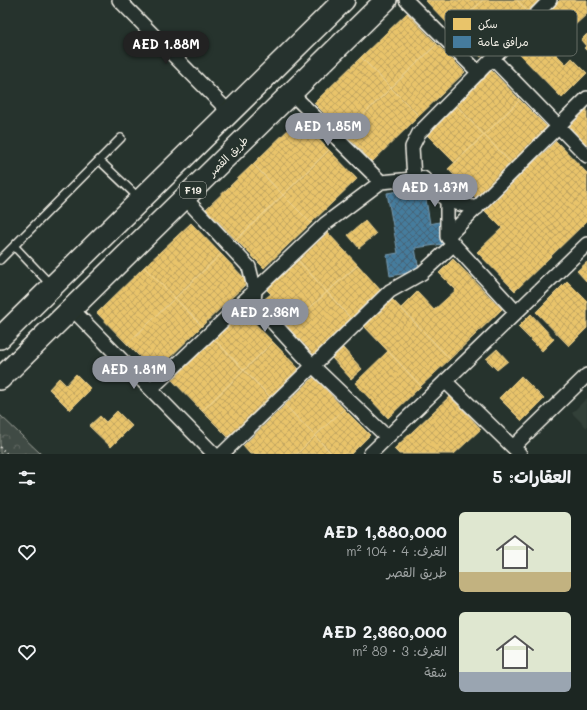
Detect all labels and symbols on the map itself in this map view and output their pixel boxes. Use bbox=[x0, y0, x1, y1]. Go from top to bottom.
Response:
legend bbox=[445, 10, 577, 56]
text: سكن bbox=[478, 16, 498, 31]
pin: AED 1.88M bbox=[120, 31, 212, 65]
text: مرافق عامة bbox=[478, 34, 529, 49]
pin: AED 1.85M bbox=[282, 113, 374, 147]
street label: طريق القصر bbox=[204, 132, 251, 180]
pin: AED 1.87M bbox=[389, 174, 481, 208]
road number: F19 bbox=[180, 182, 206, 198]
pin: AED 2.36M bbox=[219, 299, 311, 333]
pin: AED 1.81M bbox=[88, 356, 180, 390]

